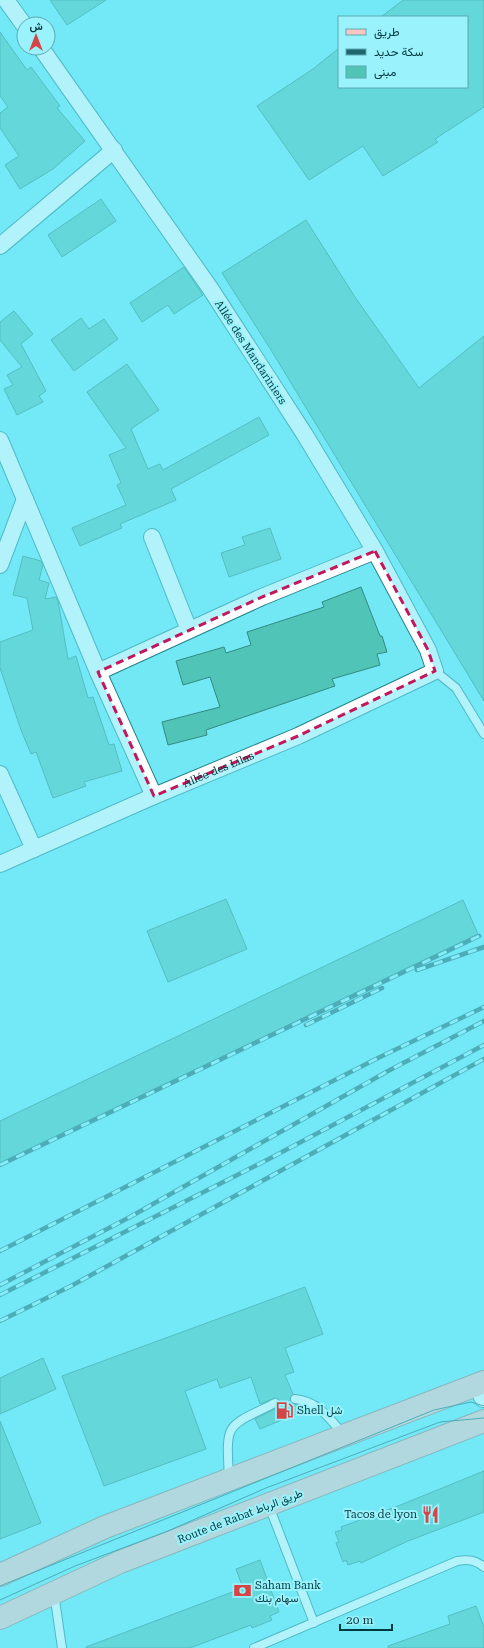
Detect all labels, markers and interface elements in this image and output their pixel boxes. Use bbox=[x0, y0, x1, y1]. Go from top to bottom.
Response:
north arrow bbox=[16, 16, 56, 56]
legend bbox=[338, 16, 468, 88]
text: ش bbox=[29, 20, 43, 33]
text: طريق bbox=[374, 25, 400, 40]
text: سكة حديد bbox=[374, 45, 423, 59]
text: مبنى bbox=[374, 65, 396, 80]
street label: Allée des Mandariniers bbox=[212, 298, 289, 407]
street label: Allée des Lilas bbox=[181, 749, 256, 790]
fuel station icon: Shell شل bbox=[274, 1400, 294, 1420]
place label: Shell شل bbox=[297, 1404, 343, 1417]
street label: Route de Rabat طريق الرباط bbox=[176, 1487, 305, 1546]
restaurant icon: Tacos de lyon bbox=[420, 1504, 440, 1524]
place label: Tacos de lyon bbox=[344, 1508, 417, 1521]
place label: Saham Bank سهام بنك bbox=[255, 1579, 321, 1606]
bank icon: Saham Bank سهام بنك bbox=[232, 1581, 252, 1601]
scale bar bbox=[340, 1606, 392, 1632]
text: 20 m bbox=[346, 1613, 373, 1627]

